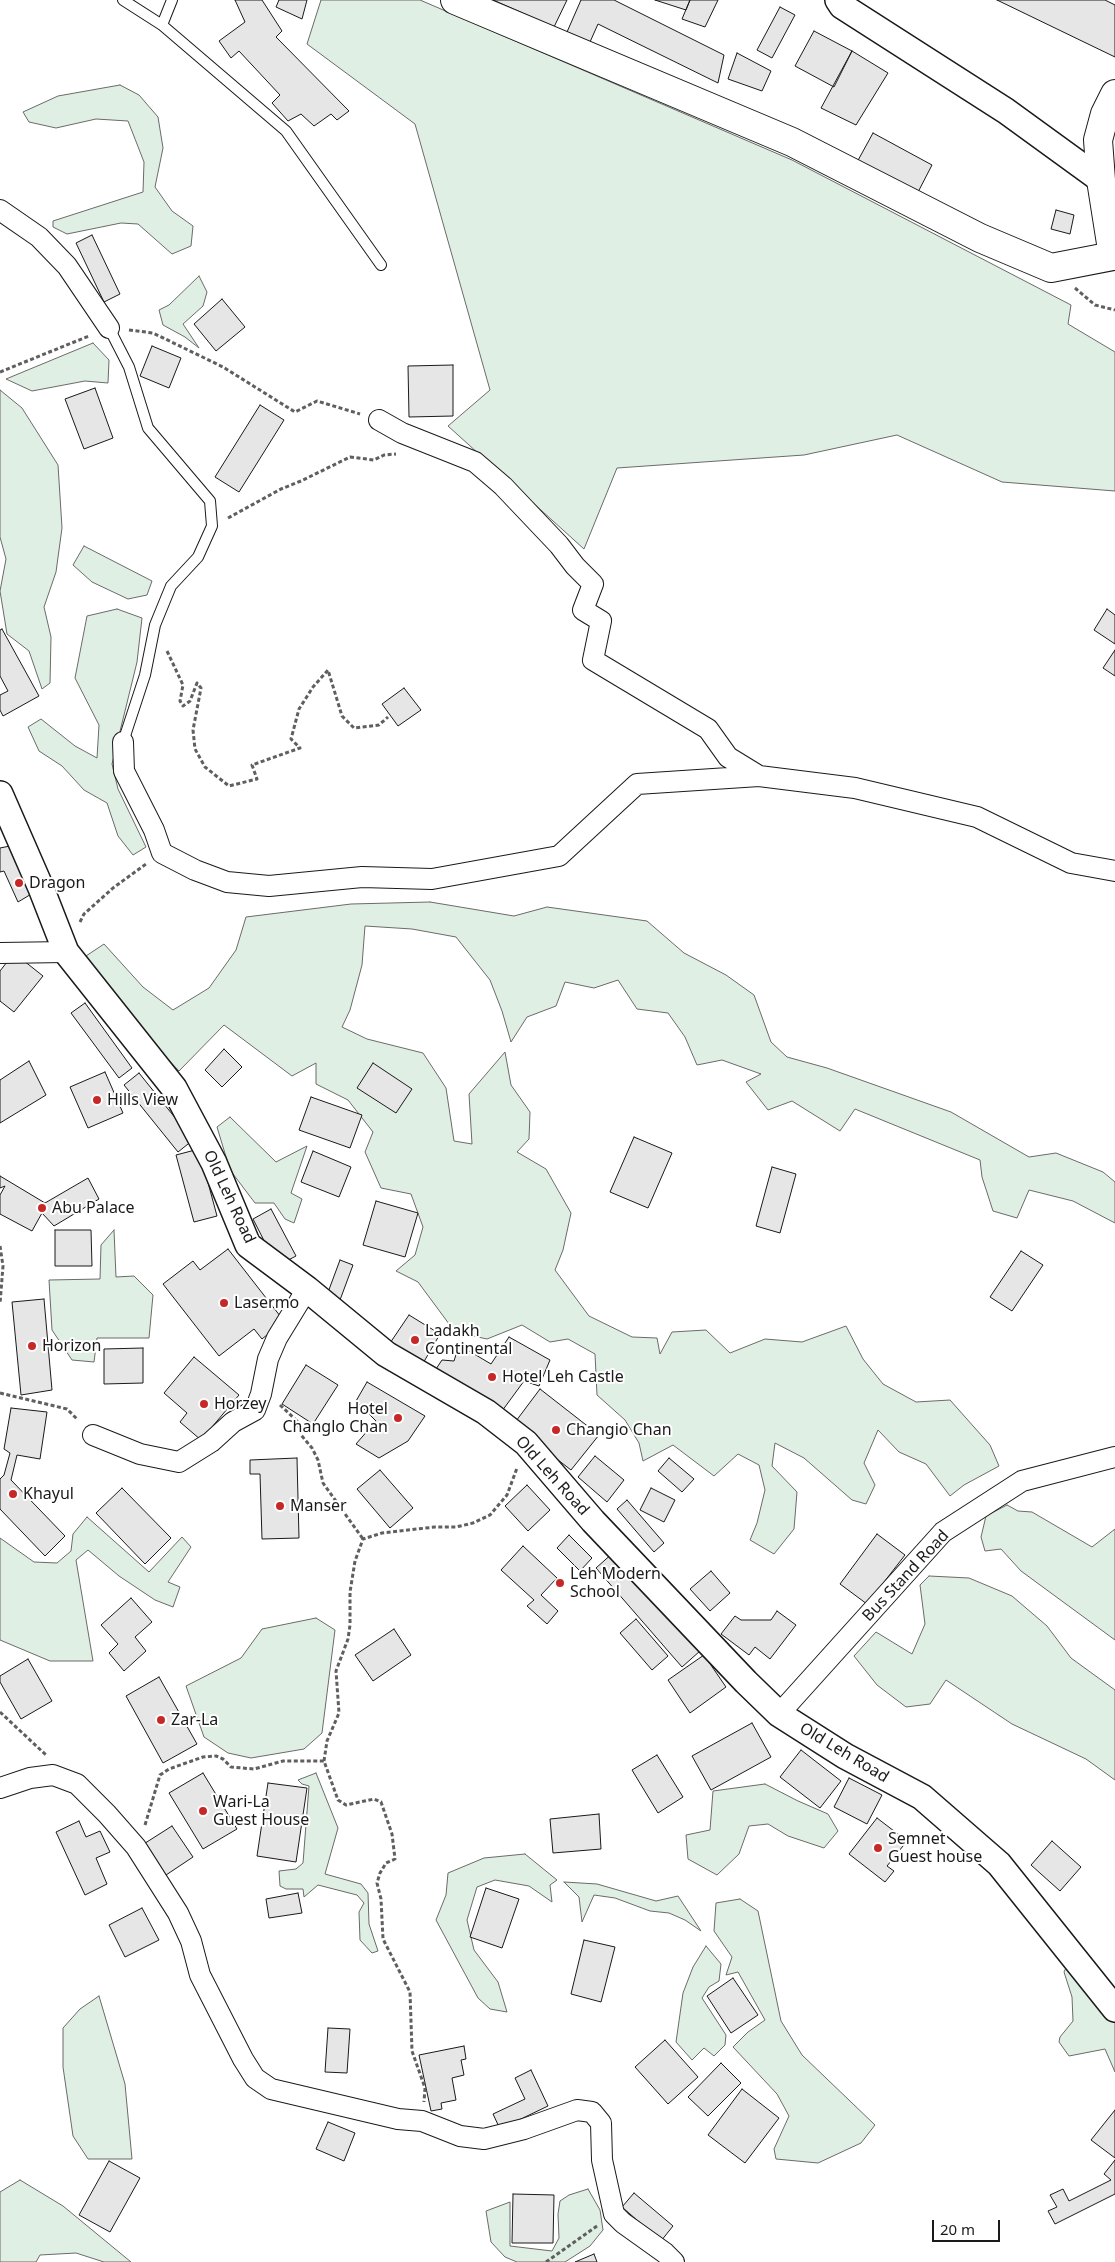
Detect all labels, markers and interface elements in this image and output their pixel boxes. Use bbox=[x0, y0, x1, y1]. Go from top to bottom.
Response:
place label: Dragon bbox=[29, 873, 85, 893]
marker: Dragon bbox=[13, 877, 25, 889]
place label: Hills View bbox=[107, 1090, 178, 1110]
marker: Hills View bbox=[91, 1094, 103, 1106]
street label: Old Leh Road bbox=[199, 1147, 259, 1247]
place label: Abu Palace bbox=[52, 1198, 135, 1218]
marker: Abu Palace bbox=[36, 1202, 48, 1214]
place label: Lasermo bbox=[234, 1293, 299, 1313]
marker: Lasermo bbox=[218, 1297, 230, 1309]
place label: Ladakh Continental bbox=[425, 1321, 512, 1359]
marker: Ladakh Continental bbox=[409, 1334, 421, 1346]
place label: Horizon bbox=[42, 1336, 101, 1356]
marker: Horizon bbox=[26, 1340, 38, 1352]
place label: Hotel Leh Castle bbox=[502, 1367, 624, 1387]
marker: Hotel Leh Castle bbox=[486, 1371, 498, 1383]
place label: Horzey bbox=[214, 1394, 267, 1414]
marker: Horzey bbox=[198, 1398, 210, 1410]
place label: Hotel Changlo Chan bbox=[282, 1399, 388, 1437]
marker: Hotel Changlo Chan bbox=[392, 1412, 404, 1424]
place label: Changio Chan bbox=[566, 1420, 672, 1440]
marker: Changio Chan bbox=[550, 1424, 562, 1436]
street label: Old Leh Road bbox=[511, 1432, 593, 1520]
place label: Khayul bbox=[23, 1484, 74, 1504]
marker: Khayul bbox=[7, 1488, 19, 1500]
place label: Manser bbox=[290, 1496, 347, 1516]
marker: Manser bbox=[274, 1500, 286, 1512]
street label: Bus Stand Road bbox=[859, 1526, 953, 1626]
place label: Leh Modern School bbox=[570, 1564, 661, 1602]
marker: Leh Modern School bbox=[554, 1577, 566, 1589]
place label: Zar-La bbox=[171, 1710, 218, 1730]
marker: Zar-La bbox=[155, 1714, 167, 1726]
street label: Old Leh Road bbox=[796, 1719, 892, 1787]
place label: Wari-La Guest House bbox=[213, 1792, 309, 1830]
marker: Wari-La Guest House bbox=[197, 1805, 209, 1817]
place label: Semnet Guest house bbox=[888, 1829, 982, 1867]
marker: Semnet Guest house bbox=[872, 1842, 884, 1854]
scale bar bbox=[935, 2210, 1002, 2242]
text: 20 m bbox=[940, 2219, 975, 2239]

